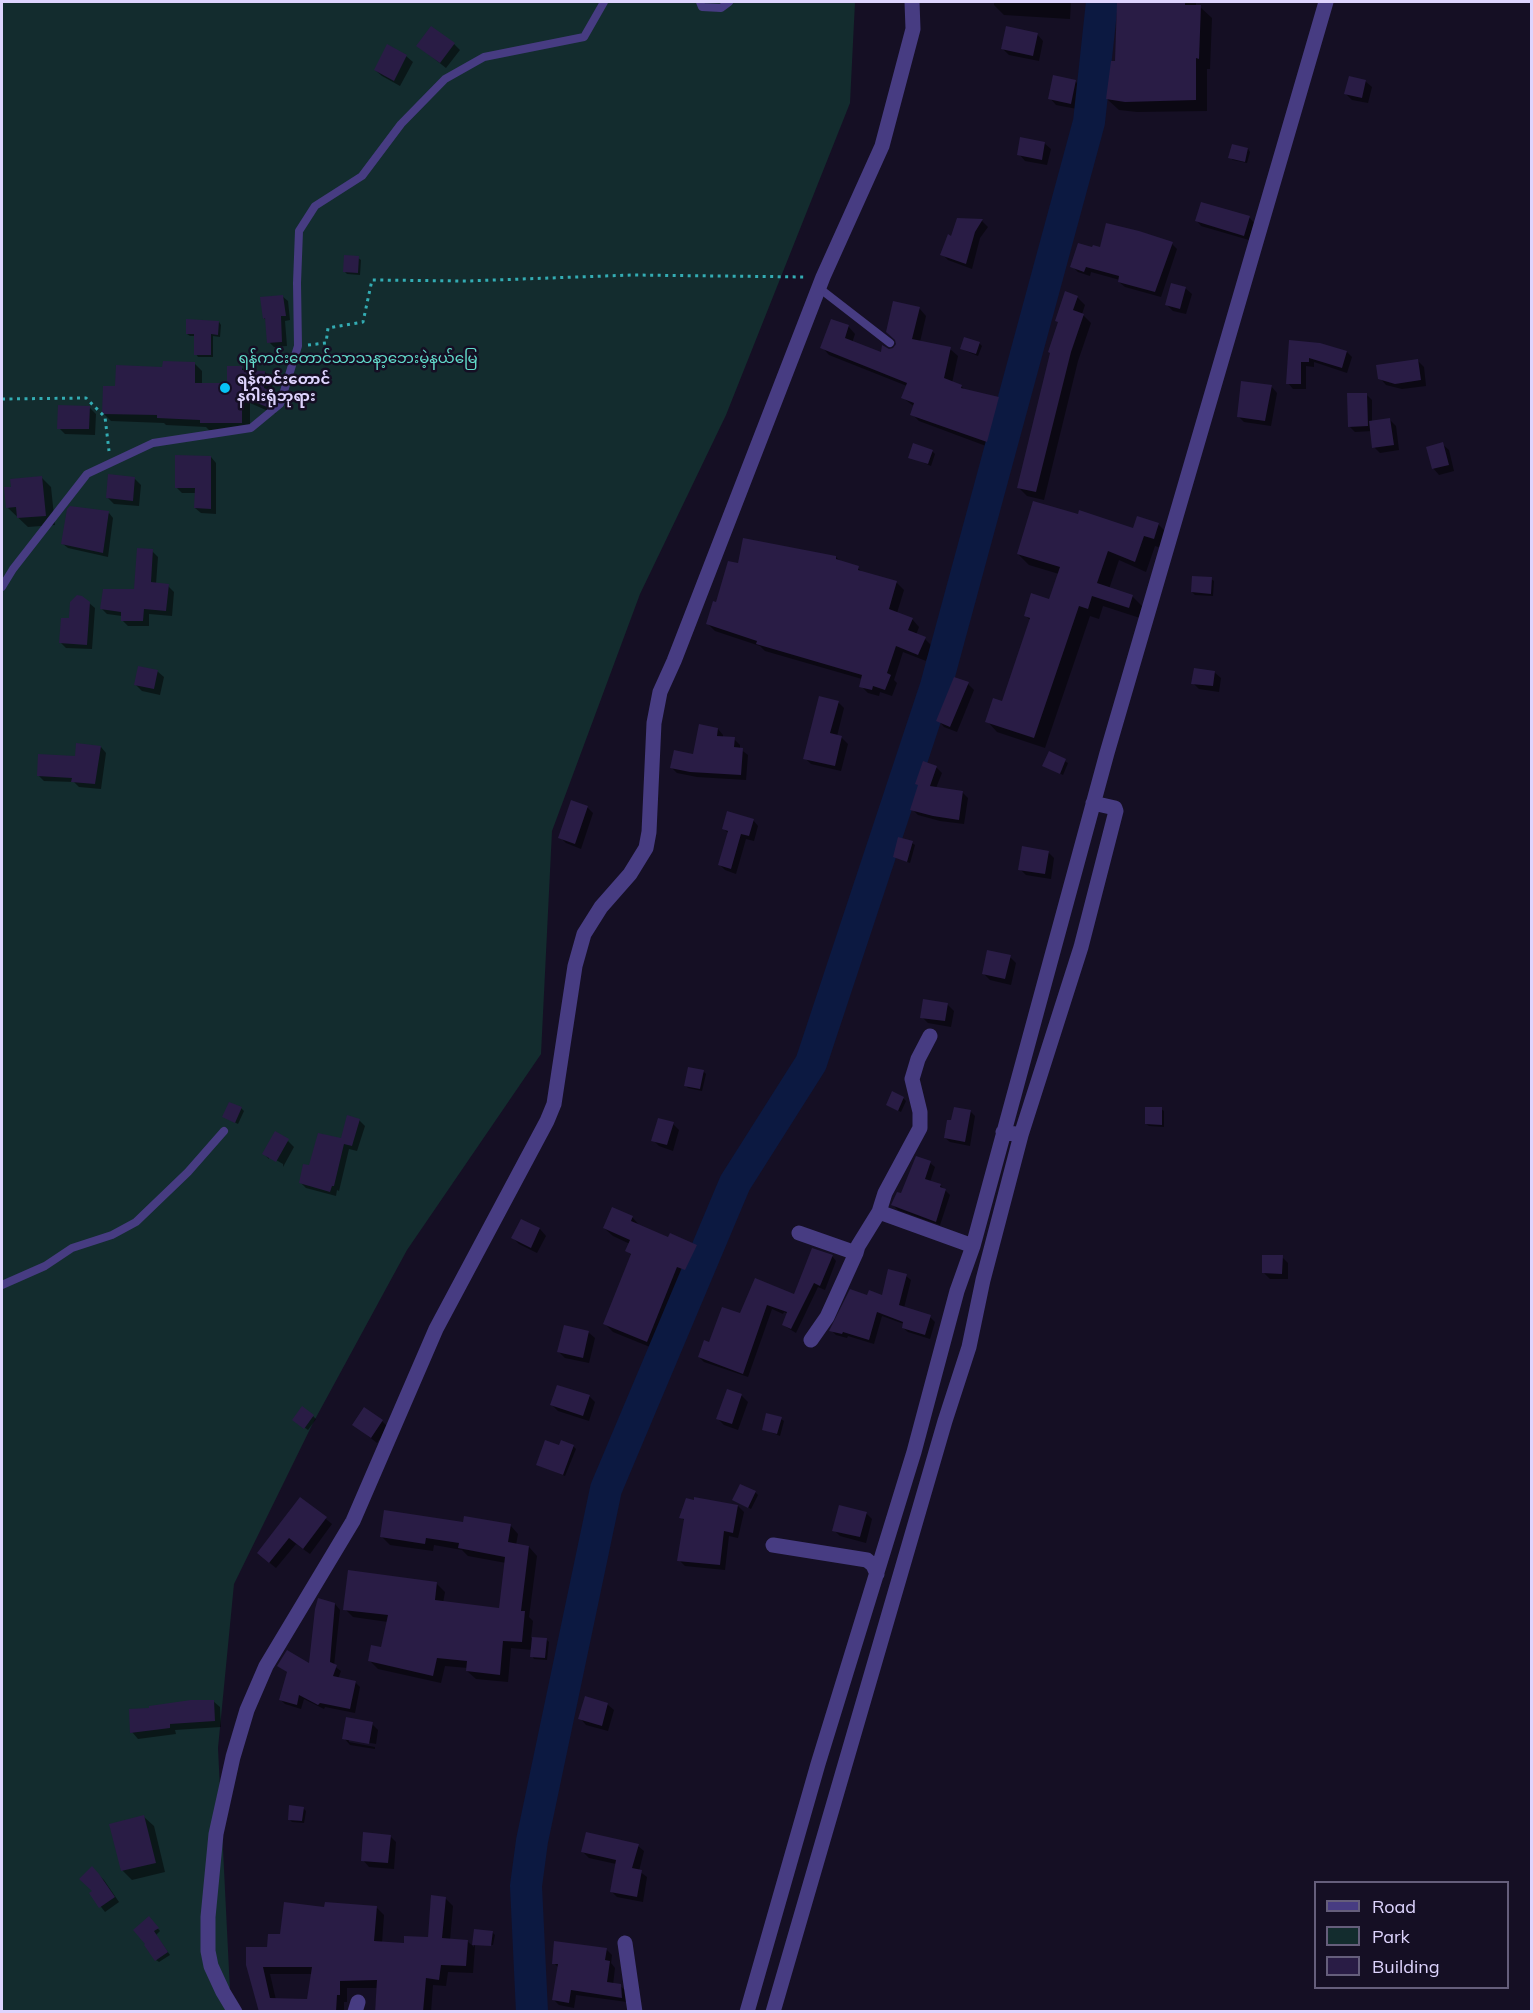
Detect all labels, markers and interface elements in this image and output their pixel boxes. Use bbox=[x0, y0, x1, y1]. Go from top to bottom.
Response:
park label: ရန်ကင်းတောင်သာသနာ့ဘေးမဲ့နယ်မြေ bbox=[238, 349, 478, 367]
place label: ရန်ကင်းတောင် နဂါးရုံဘုရား bbox=[237, 370, 330, 405]
marker: ရန်ကင်းတောင် နဂါးရုံဘုရား bbox=[218, 381, 232, 395]
legend bbox=[1314, 1881, 1509, 1989]
text: Road bbox=[1372, 1895, 1416, 1918]
text: Park bbox=[1372, 1925, 1410, 1948]
text: Building bbox=[1372, 1955, 1440, 1978]

